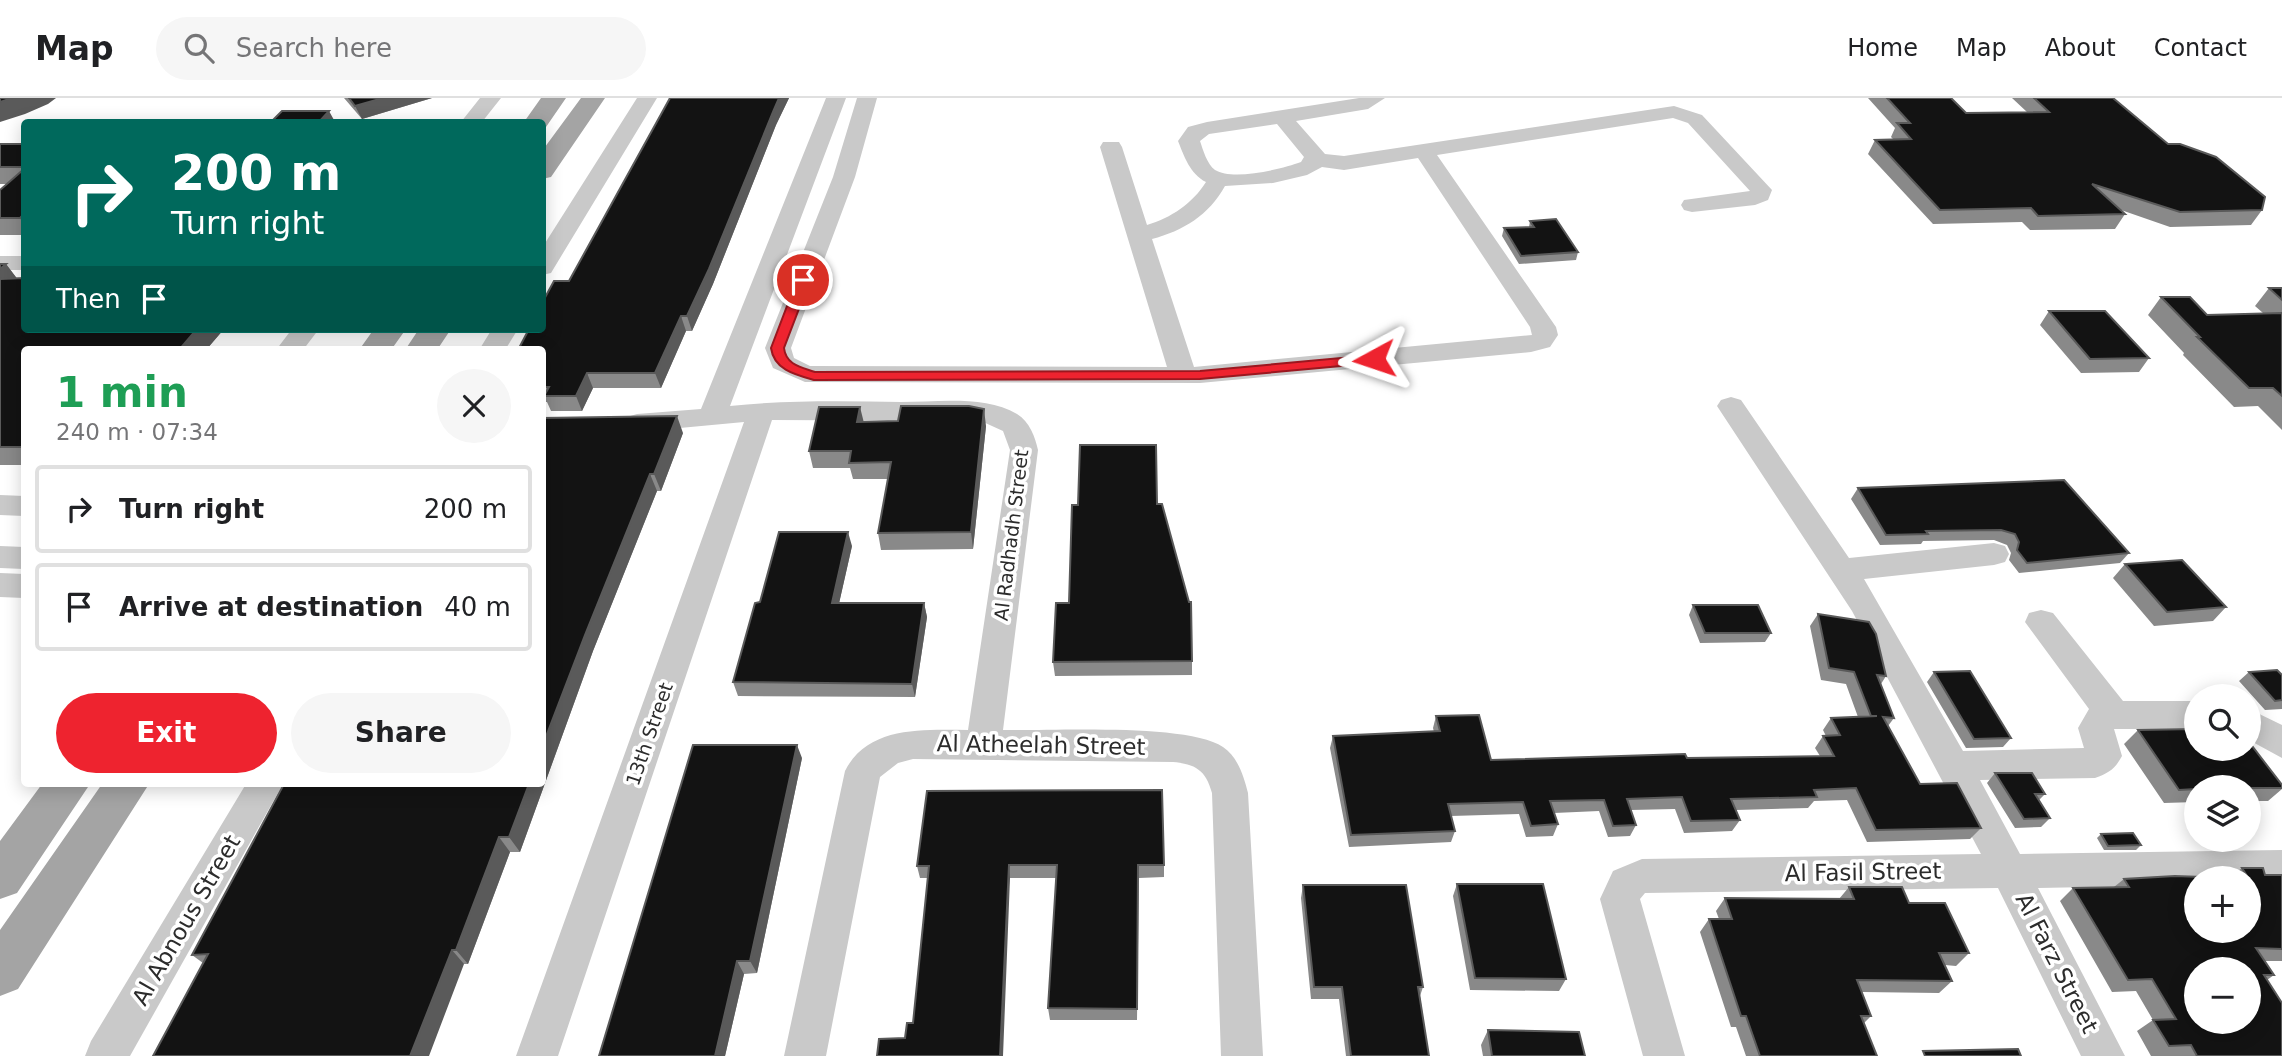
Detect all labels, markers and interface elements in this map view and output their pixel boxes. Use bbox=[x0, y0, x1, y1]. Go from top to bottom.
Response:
search box bbox=[156, 17, 646, 80]
text: Map bbox=[35, 29, 114, 68]
icon: search bbox=[180, 29, 218, 67]
text: Search here bbox=[236, 33, 392, 63]
text: Home bbox=[1847, 34, 1918, 62]
text: Map bbox=[1956, 34, 2007, 62]
text: About bbox=[2045, 34, 2116, 62]
text: Contact bbox=[2154, 34, 2247, 62]
text: 200 m bbox=[171, 145, 341, 202]
icon: right bbox=[56, 147, 147, 238]
text: Turn right bbox=[171, 204, 324, 242]
pin bbox=[773, 250, 833, 310]
icon: arrive bbox=[784, 261, 822, 299]
icon: arrive bbox=[135, 280, 173, 318]
text: Then bbox=[56, 284, 121, 314]
position arrow bbox=[1337, 322, 1411, 396]
text: 1 min bbox=[56, 368, 188, 417]
button: close bbox=[437, 369, 511, 443]
text: 240 m · 07:34 bbox=[56, 419, 218, 445]
street label: Al Radhadh Street bbox=[990, 448, 1032, 622]
icon: right bbox=[60, 490, 98, 528]
text: Turn right bbox=[119, 494, 264, 524]
text: 200 m bbox=[424, 494, 507, 524]
icon: arrive bbox=[60, 588, 98, 626]
text: Arrive at destination bbox=[119, 592, 423, 622]
text: 40 m bbox=[444, 592, 511, 622]
street label: 13th Street bbox=[621, 680, 677, 788]
map controls bbox=[2184, 684, 2261, 1034]
button: search bbox=[2184, 684, 2261, 761]
button: Exit bbox=[56, 693, 277, 773]
button: Share bbox=[291, 693, 511, 773]
street label: Al Atheelah Street bbox=[936, 730, 1146, 760]
button: layers bbox=[2184, 775, 2261, 852]
street label: Al Abnous Street bbox=[127, 830, 245, 1010]
street label: Al Fasil Street bbox=[1784, 858, 1942, 886]
button: + bbox=[2184, 866, 2261, 943]
street label: Al Farz Street bbox=[2011, 889, 2103, 1037]
button: − bbox=[2184, 957, 2261, 1034]

